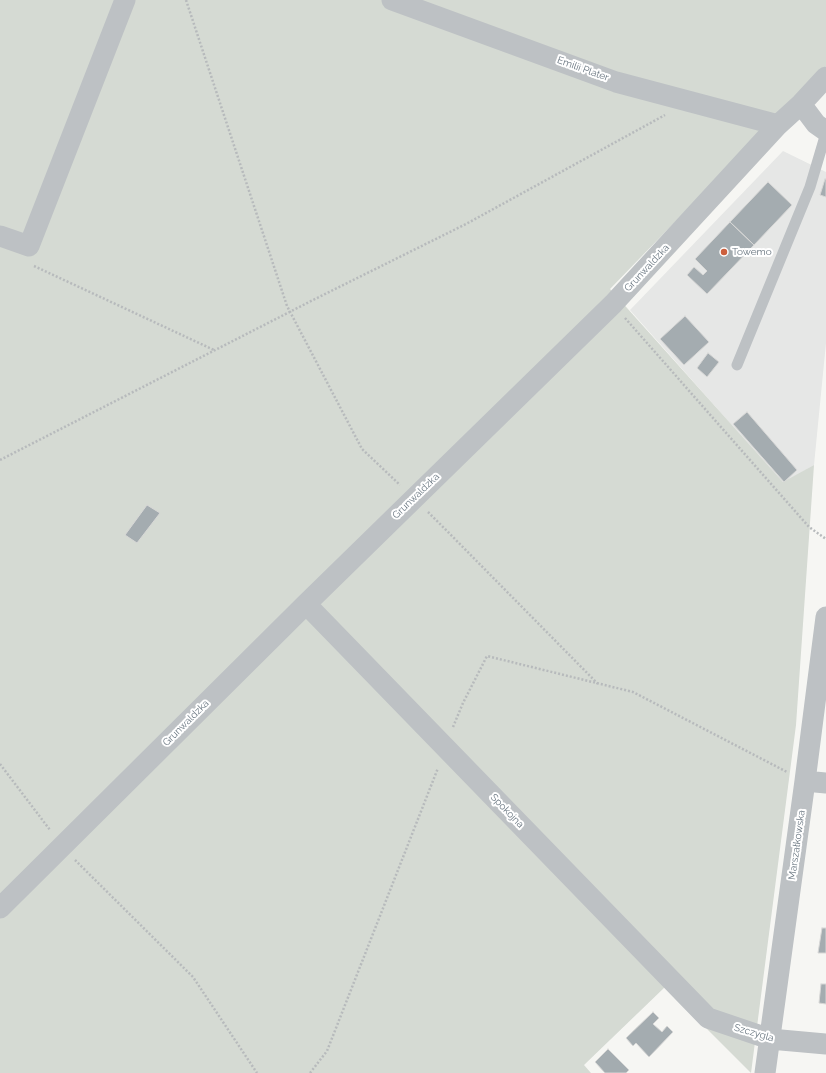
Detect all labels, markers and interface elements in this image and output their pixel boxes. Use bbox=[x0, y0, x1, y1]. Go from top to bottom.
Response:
street label: Emilii Plater bbox=[556, 54, 610, 84]
street label: Grunwaldzka bbox=[622, 242, 672, 294]
place label: Towemo bbox=[732, 246, 772, 258]
marker: Towemo bbox=[719, 247, 729, 257]
street label: Grunwaldzka bbox=[390, 471, 442, 521]
street label: Grunwaldzka bbox=[160, 697, 212, 749]
street label: Spokojna bbox=[488, 791, 526, 831]
street label: Marszałkowska bbox=[786, 809, 808, 881]
street label: Szczygla bbox=[733, 1022, 775, 1044]

